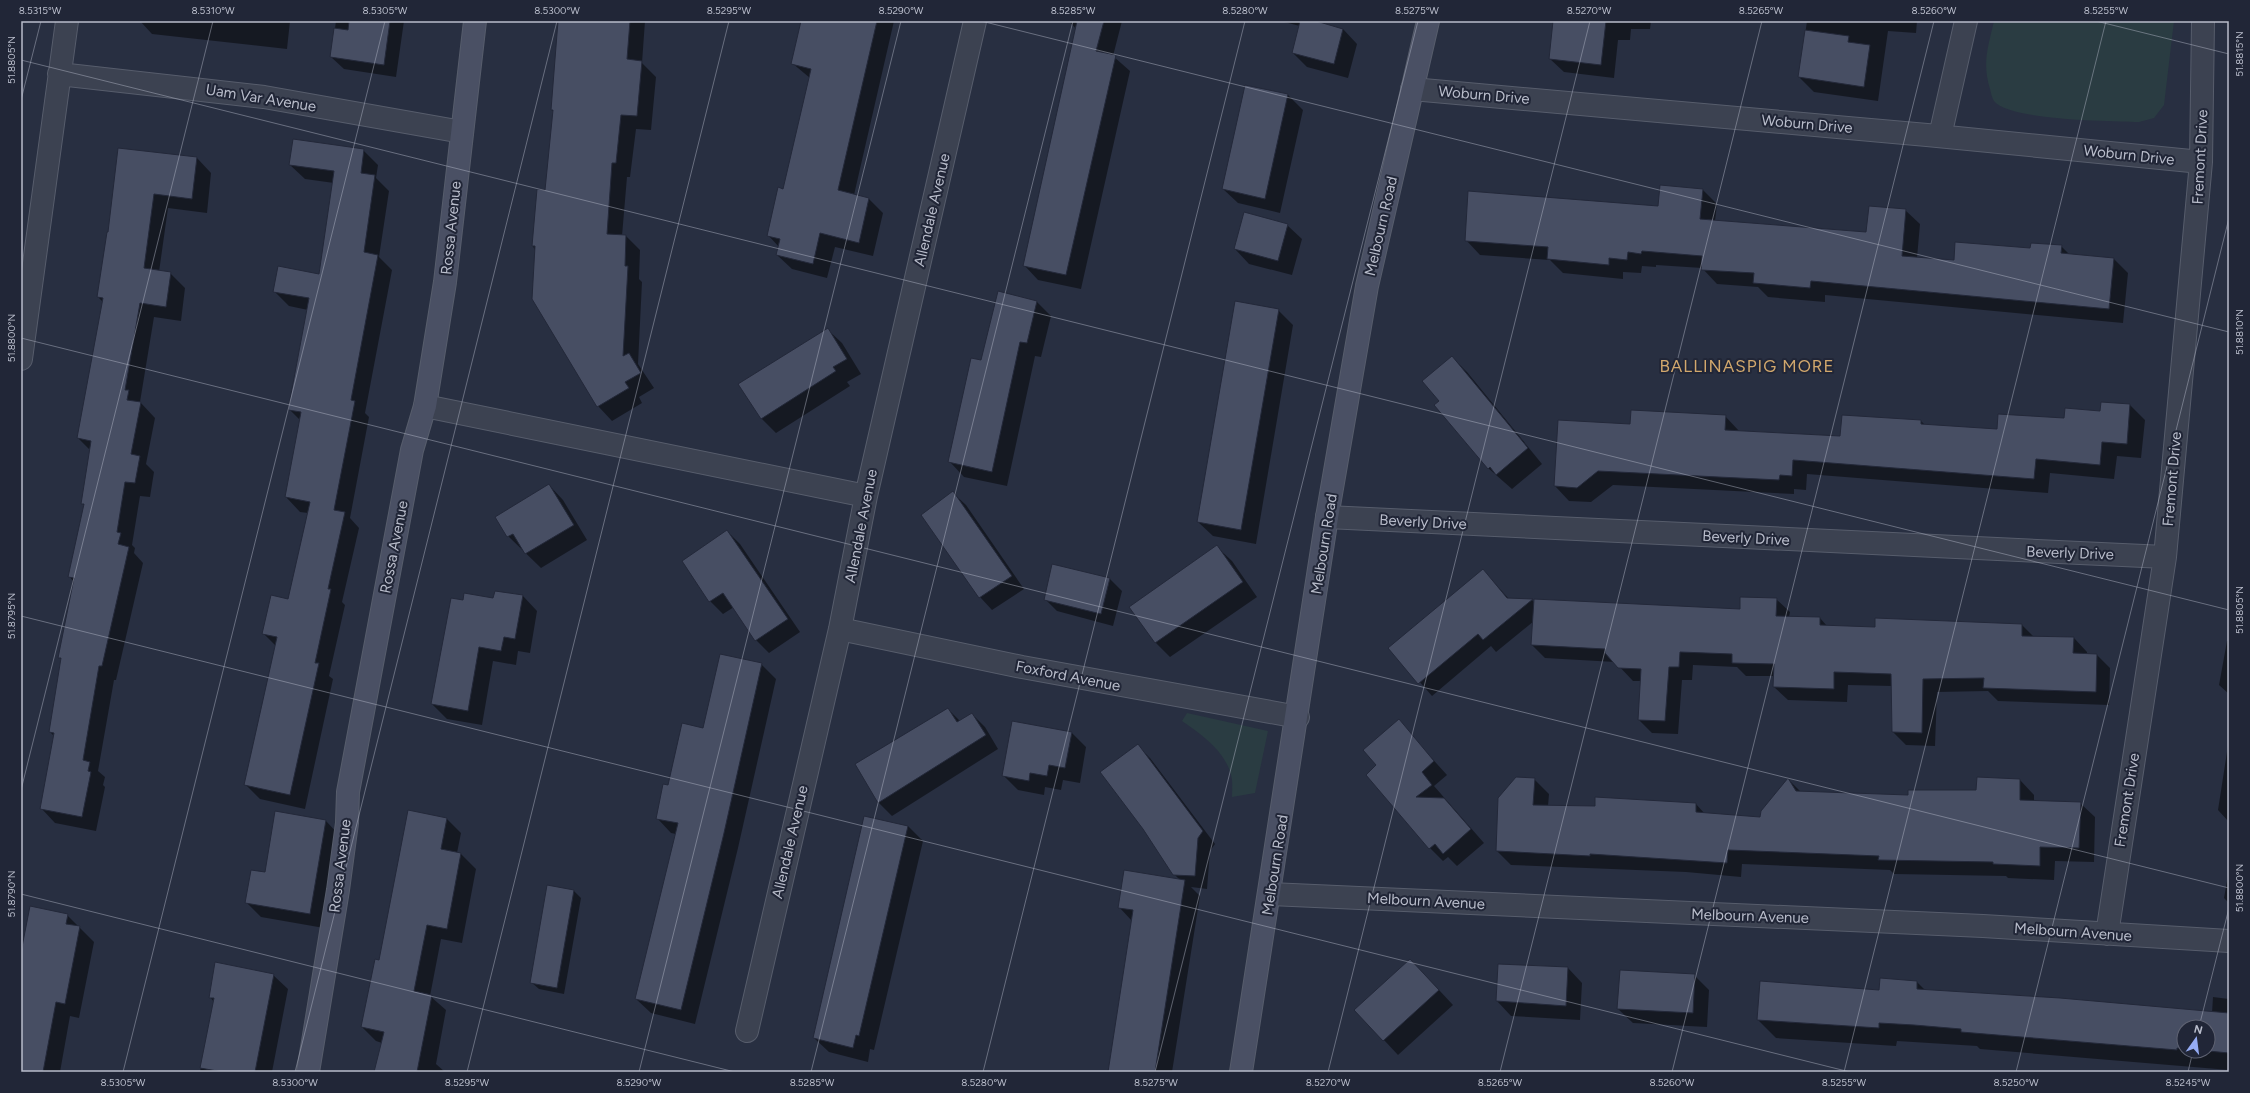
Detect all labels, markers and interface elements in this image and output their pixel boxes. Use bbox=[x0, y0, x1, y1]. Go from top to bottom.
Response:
text: 8.5315°W bbox=[19, 4, 62, 17]
text: 8.5310°W bbox=[191, 4, 235, 17]
text: 8.5305°W bbox=[363, 4, 408, 17]
text: 8.5300°W bbox=[534, 4, 580, 17]
text: 8.5295°W bbox=[707, 4, 752, 17]
text: 8.5290°W bbox=[879, 4, 924, 17]
text: 8.5285°W bbox=[1051, 4, 1096, 17]
text: 8.5280°W bbox=[1222, 4, 1268, 17]
text: 8.5275°W bbox=[1395, 4, 1439, 17]
text: 8.5270°W bbox=[1567, 4, 1612, 17]
text: 8.5265°W bbox=[1739, 4, 1784, 17]
text: 8.5260°W bbox=[1912, 4, 1957, 17]
text: 8.5255°W bbox=[2084, 4, 2129, 17]
text: 51.8815°N bbox=[2233, 31, 2246, 77]
text: 51.8805°N bbox=[5, 36, 18, 84]
street label: Uam Var Avenue bbox=[204, 80, 318, 116]
street label: Woburn Drive bbox=[1438, 82, 1530, 108]
street label: Fremont Drive bbox=[2189, 109, 2211, 205]
street label: Woburn Drive bbox=[1761, 111, 1853, 137]
street label: Woburn Drive bbox=[2083, 141, 2175, 169]
street label: Allendale Avenue bbox=[910, 152, 954, 268]
street label: Melbourn Road bbox=[1361, 174, 1401, 278]
street label: Rossa Avenue bbox=[437, 180, 465, 276]
text: 51.8810°N bbox=[2233, 309, 2246, 355]
text: 51.8800°N bbox=[5, 314, 18, 362]
district label: BALLINASPIG MORE bbox=[1659, 356, 1835, 376]
street label: Fremont Drive bbox=[2159, 431, 2185, 527]
street label: Allendale Avenue bbox=[841, 468, 881, 584]
street label: Melbourn Road bbox=[1307, 492, 1341, 596]
street label: Rossa Avenue bbox=[376, 499, 412, 595]
street label: Beverly Drive bbox=[1379, 511, 1467, 533]
street label: Beverly Drive bbox=[1702, 527, 1790, 549]
street label: Beverly Drive bbox=[2026, 542, 2114, 564]
text: 51.8805°N bbox=[2233, 586, 2246, 634]
text: 51.8795°N bbox=[5, 593, 18, 639]
street label: Foxford Avenue bbox=[1014, 657, 1122, 695]
street label: Fremont Drive bbox=[2111, 752, 2143, 848]
street label: Allendale Avenue bbox=[768, 784, 812, 900]
street label: Melbourn Road bbox=[1258, 813, 1292, 917]
street label: Rossa Avenue bbox=[325, 818, 355, 914]
text: 51.8800°N bbox=[2233, 864, 2246, 912]
text: 51.8790°N bbox=[5, 871, 18, 917]
street label: Melbourn Avenue bbox=[1367, 889, 1485, 913]
street label: Melbourn Avenue bbox=[1691, 905, 1809, 927]
street label: Melbourn Avenue bbox=[2014, 919, 2132, 945]
north arrow bbox=[2176, 1019, 2216, 1059]
text: N bbox=[2193, 1022, 2204, 1037]
text: 8.5305°W bbox=[101, 1076, 146, 1089]
text: 8.5300°W bbox=[272, 1076, 318, 1089]
text: 8.5295°W bbox=[445, 1076, 490, 1089]
text: 8.5290°W bbox=[617, 1076, 662, 1089]
text: 8.5285°W bbox=[790, 1076, 835, 1089]
text: 8.5280°W bbox=[961, 1076, 1007, 1089]
text: 8.5275°W bbox=[1134, 1076, 1178, 1089]
text: 8.5270°W bbox=[1306, 1076, 1351, 1089]
text: 8.5265°W bbox=[1478, 1076, 1523, 1089]
text: 8.5260°W bbox=[1650, 1076, 1695, 1089]
text: 8.5255°W bbox=[1822, 1076, 1867, 1089]
text: 8.5250°W bbox=[1993, 1076, 2039, 1089]
text: 8.5245°W bbox=[2166, 1076, 2211, 1089]

